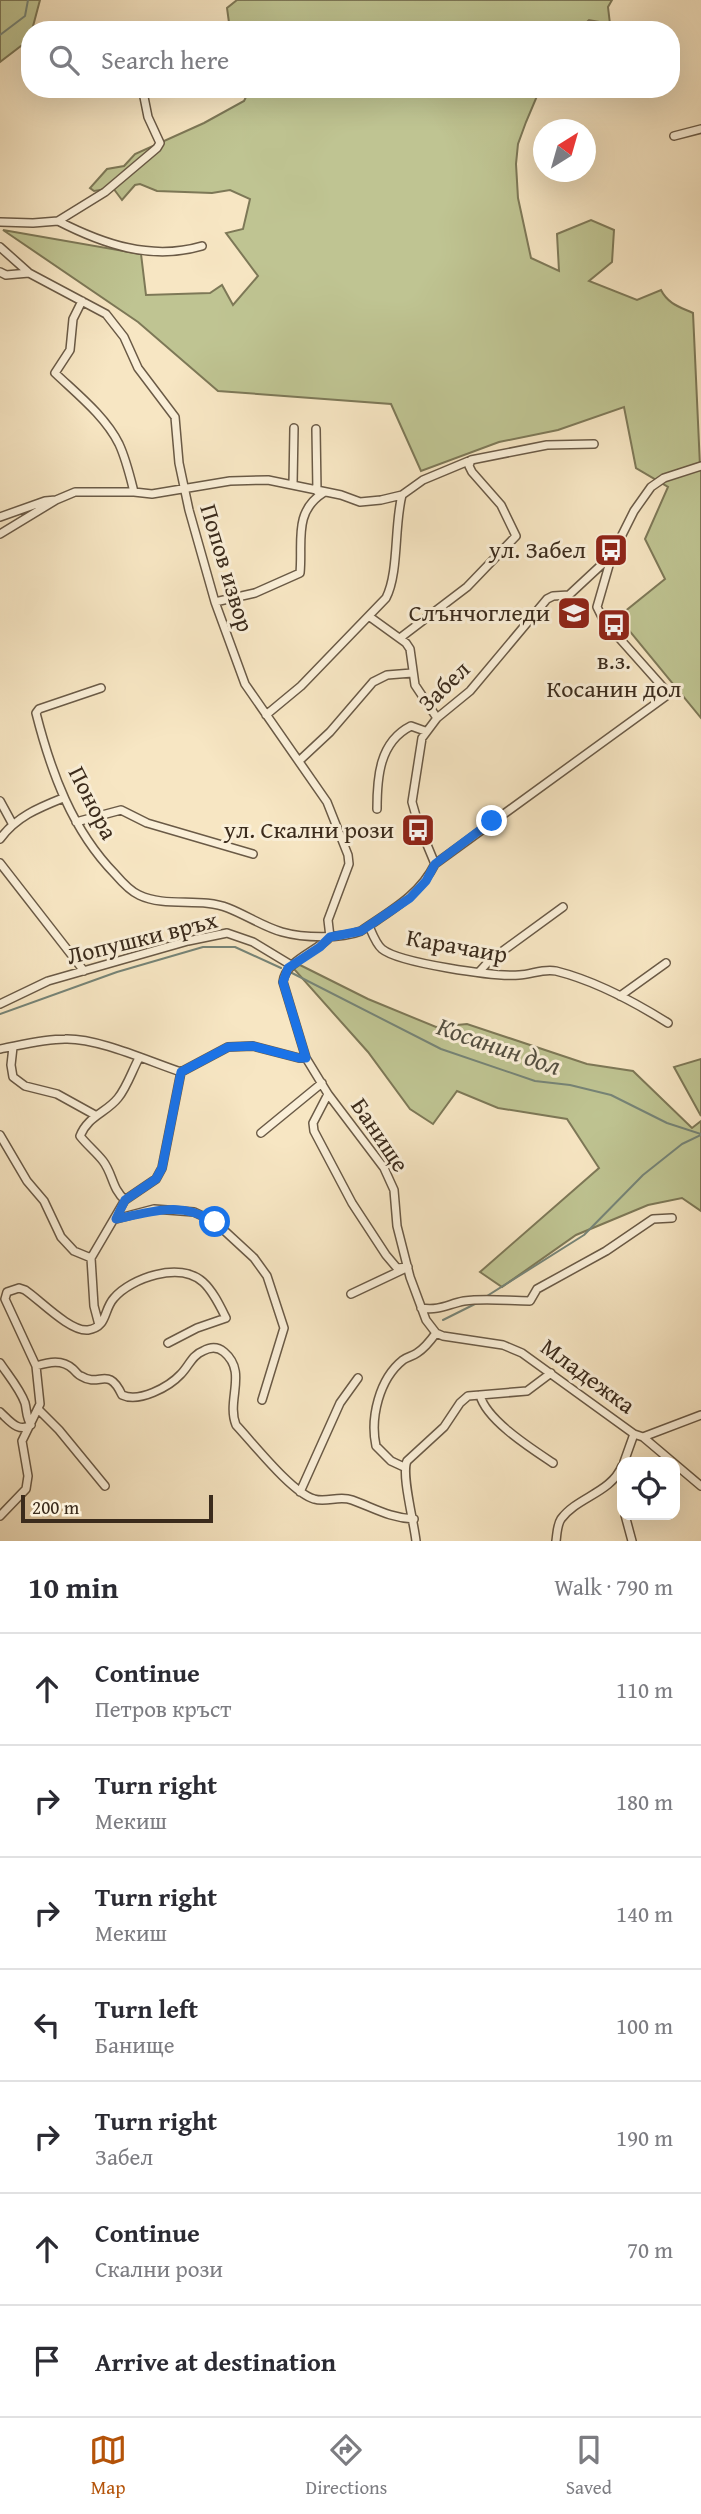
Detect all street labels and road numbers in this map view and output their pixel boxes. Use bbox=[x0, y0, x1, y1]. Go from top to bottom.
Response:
street label: Попов извор bbox=[191, 500, 264, 636]
street label: Забел bbox=[410, 652, 478, 719]
street label: Понора bbox=[60, 760, 127, 846]
street label: Лопушки връх bbox=[63, 902, 222, 973]
street label: Карачаир bbox=[404, 919, 510, 972]
street label: Банище bbox=[343, 1091, 418, 1179]
street label: Младежка bbox=[534, 1329, 643, 1422]

